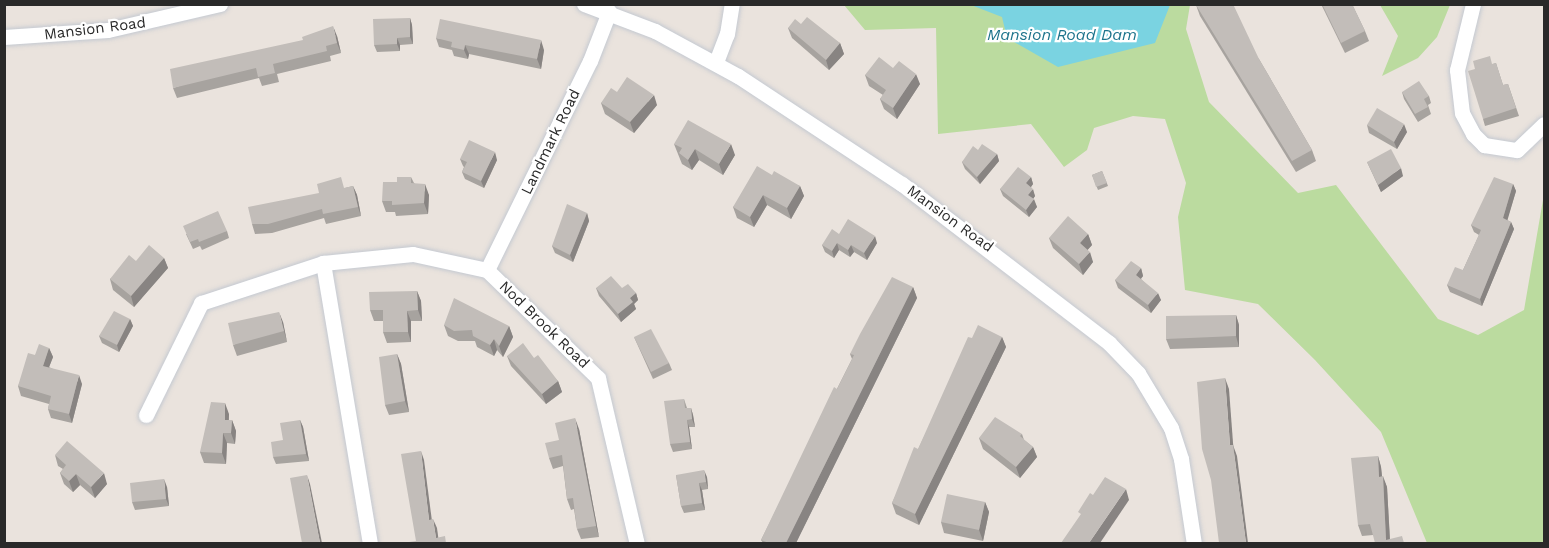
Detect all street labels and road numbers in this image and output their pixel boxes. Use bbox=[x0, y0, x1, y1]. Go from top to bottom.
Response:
street label: Mansion Road bbox=[43, 14, 147, 44]
street label: Landmark Road bbox=[518, 86, 584, 198]
street label: Mansion Road bbox=[903, 182, 997, 256]
street label: Nod Brook Road bbox=[495, 277, 593, 373]

